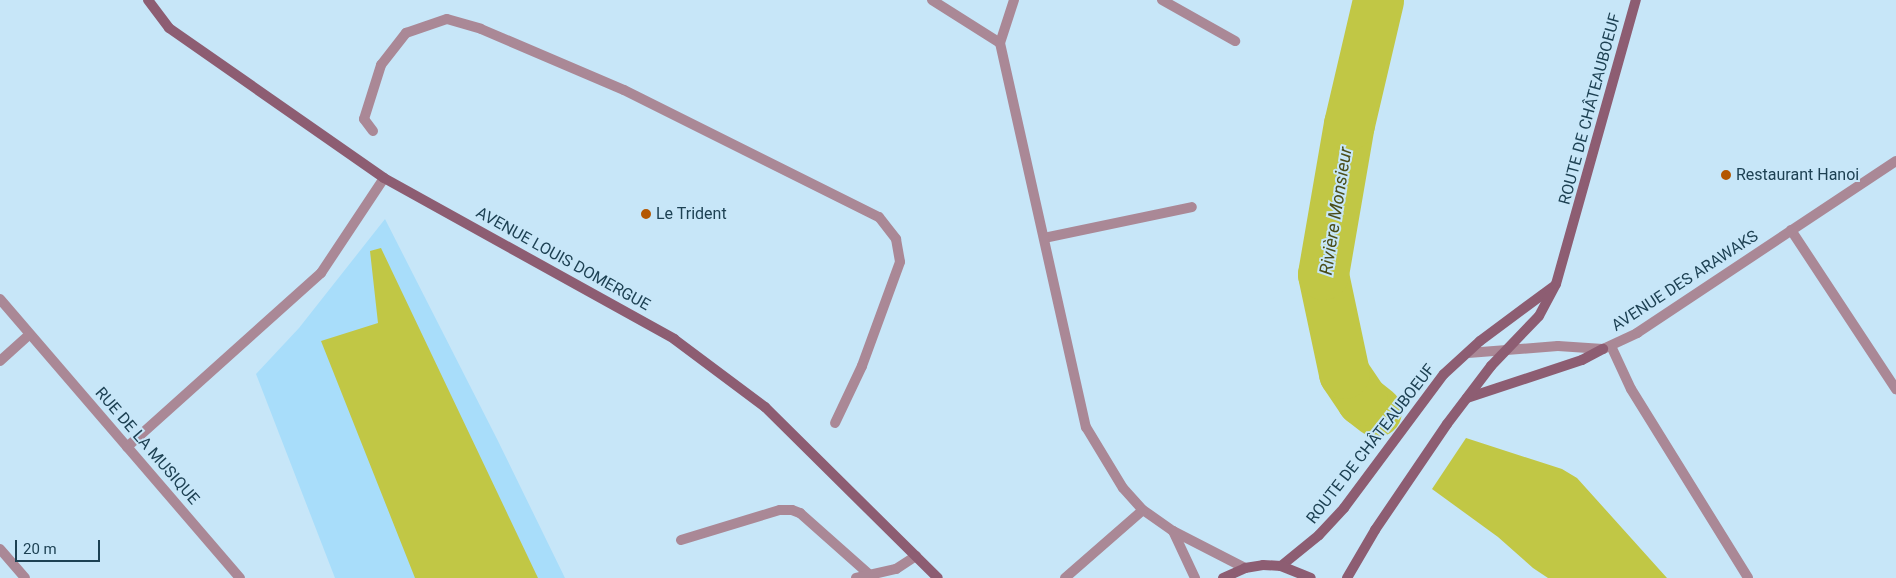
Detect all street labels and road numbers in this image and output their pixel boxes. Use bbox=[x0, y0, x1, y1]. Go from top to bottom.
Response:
street label: ROUTE DE CHÂTEAUBOEUF bbox=[1555, 11, 1625, 207]
street label: AVENUE LOUIS DOMERGUE bbox=[473, 203, 653, 315]
street label: AVENUE DES ARAWAKS bbox=[1608, 226, 1762, 336]
street label: ROUTE DE CHÂTEAUBOEUF bbox=[1303, 360, 1439, 528]
street label: RUE DE LA MUSIQUE bbox=[91, 384, 203, 508]

